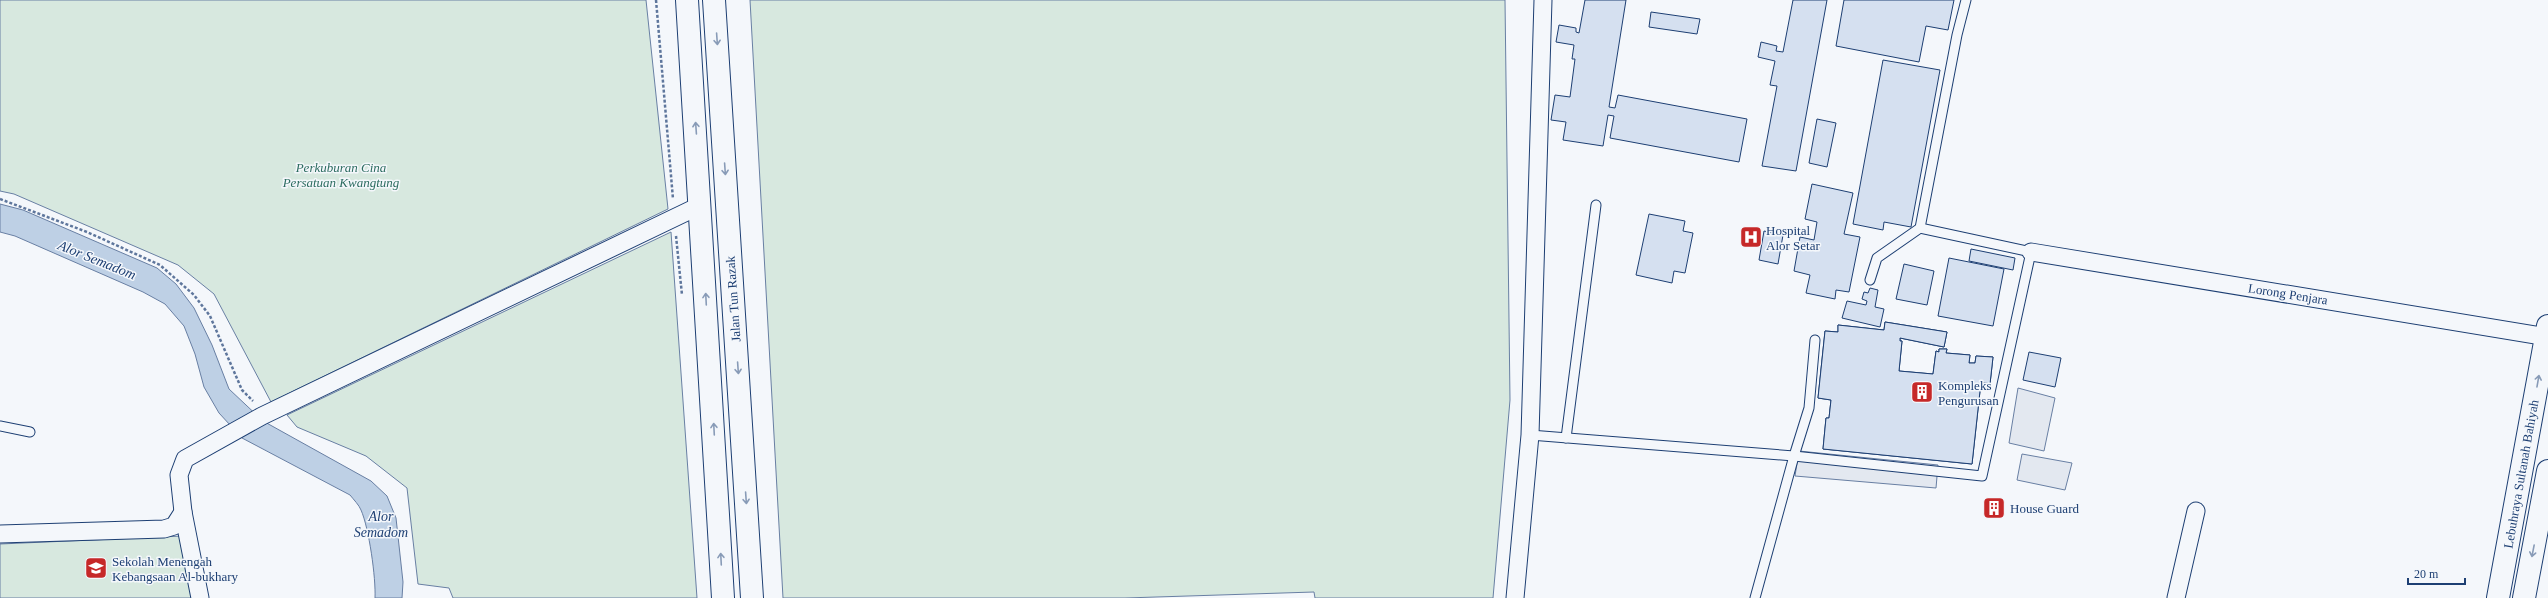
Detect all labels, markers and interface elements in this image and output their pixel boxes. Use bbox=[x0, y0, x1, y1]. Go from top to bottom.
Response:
one-way arrow bbox=[713, 32, 720, 45]
one-way arrow bbox=[692, 122, 699, 135]
park label: Perkuburan Cina Persatuan Kwangtung bbox=[282, 160, 400, 190]
one-way arrow bbox=[721, 162, 728, 175]
place label: Hospital Alor Setar bbox=[1766, 223, 1820, 253]
hospital icon: Hospital Alor Setar bbox=[1738, 224, 1764, 250]
water label: Alor Semadom bbox=[55, 237, 138, 282]
street label: Jalan Tun Razak bbox=[722, 255, 743, 342]
street label: Lorong Penjara bbox=[2247, 280, 2329, 308]
one-way arrow bbox=[703, 293, 710, 306]
one-way arrow bbox=[734, 361, 741, 374]
one-way arrow bbox=[2534, 374, 2542, 387]
place label: Kompleks Pengurusan bbox=[1938, 378, 1999, 408]
building icon: Kompleks Pengurusan bbox=[1909, 379, 1935, 405]
street label: Lebuhraya Sultanah Bahiyah bbox=[2501, 398, 2542, 550]
one-way arrow bbox=[710, 423, 717, 436]
one-way arrow bbox=[742, 491, 749, 504]
building icon: House Guard bbox=[1981, 495, 2007, 521]
place label: House Guard bbox=[2010, 501, 2079, 516]
water label: Alor Semadom bbox=[354, 509, 408, 540]
one-way arrow bbox=[2529, 544, 2537, 557]
one-way arrow bbox=[717, 553, 725, 566]
place label: Sekolah Menengah Kebangsaan Al-bukhary bbox=[112, 554, 238, 584]
school or university icon: Sekolah Menengah Kebangsaan Al-bukhary bbox=[83, 555, 109, 581]
scale bar bbox=[2408, 560, 2465, 586]
text: 20 m bbox=[2414, 567, 2439, 581]

